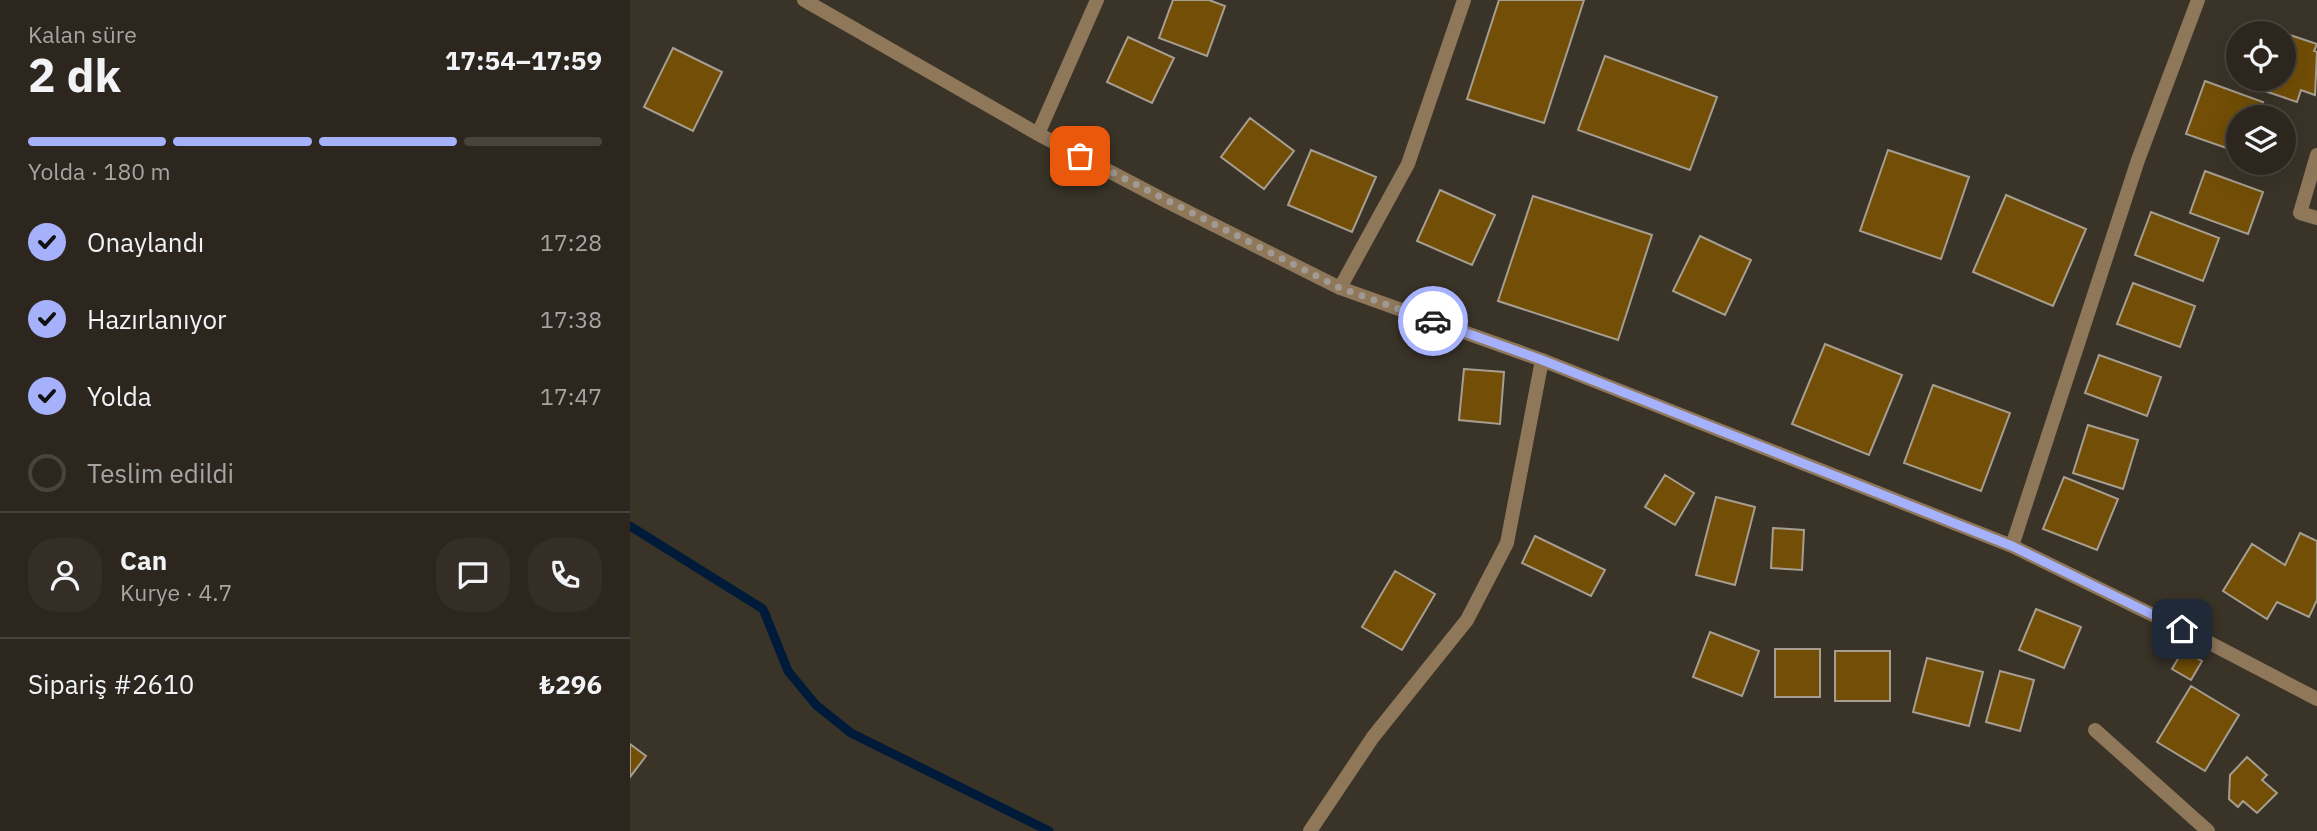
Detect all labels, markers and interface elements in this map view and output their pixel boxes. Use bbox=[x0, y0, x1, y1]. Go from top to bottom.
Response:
text: Kalan süre bbox=[28, 19, 137, 49]
map controls bbox=[2226, 21, 2296, 175]
button: locate bbox=[2226, 21, 2296, 91]
text: 17:54–17:59 bbox=[445, 43, 602, 77]
text: 2 dk bbox=[28, 45, 121, 105]
button: layers bbox=[2226, 105, 2296, 175]
pin bbox=[1050, 126, 1110, 186]
icon: bag bbox=[1061, 137, 1099, 175]
text: Yolda · 180 m bbox=[28, 156, 171, 186]
icon: check bbox=[28, 223, 66, 261]
text: Onaylandı bbox=[87, 225, 204, 259]
text: 17:28 bbox=[540, 227, 602, 257]
courier bbox=[1398, 286, 1468, 356]
icon: check bbox=[28, 300, 66, 338]
text: Hazırlanıyor bbox=[87, 302, 227, 336]
icon: car bbox=[1414, 302, 1452, 340]
text: 17:38 bbox=[540, 304, 602, 334]
icon: check bbox=[28, 377, 66, 415]
text: Yolda bbox=[87, 379, 152, 413]
text: 17:47 bbox=[540, 381, 602, 411]
text: Teslim edildi bbox=[87, 456, 234, 490]
button: person bbox=[28, 538, 102, 612]
button: chat bbox=[436, 538, 510, 612]
button: phone bbox=[528, 538, 602, 612]
text: Can bbox=[120, 543, 167, 577]
text: Kurye · 4.7 bbox=[120, 577, 232, 607]
pin bbox=[2152, 599, 2212, 659]
icon: home bbox=[2163, 610, 2201, 648]
text: Sipariş #2610 bbox=[28, 667, 194, 701]
text: ₺296 bbox=[539, 667, 602, 701]

